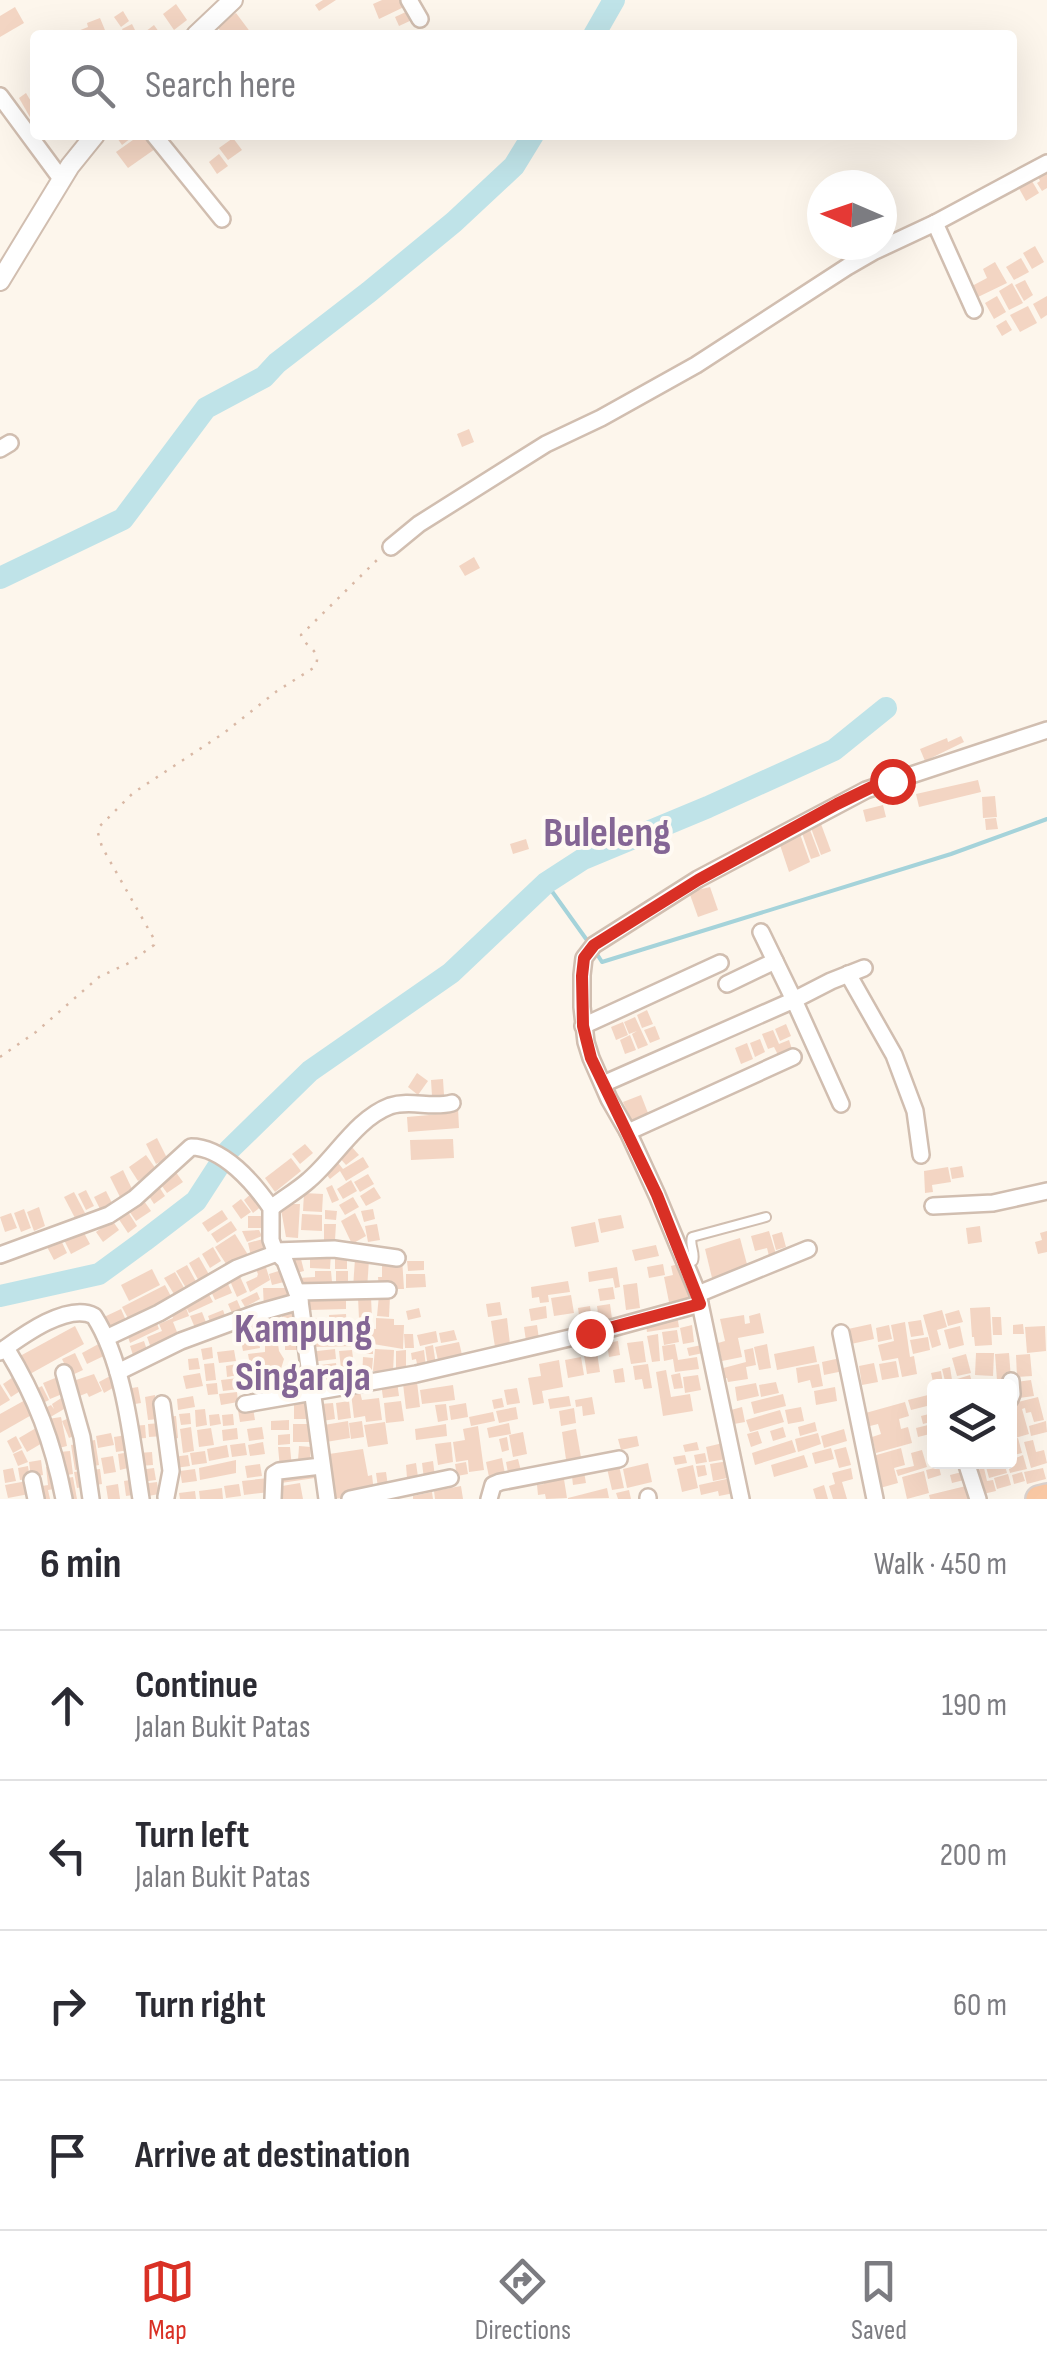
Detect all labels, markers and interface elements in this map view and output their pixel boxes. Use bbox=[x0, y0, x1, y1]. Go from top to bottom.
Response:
search box bbox=[30, 30, 1017, 140]
icon: search bbox=[65, 58, 120, 113]
text: Search here bbox=[145, 63, 296, 108]
north arrow bbox=[807, 170, 897, 260]
route start bbox=[870, 759, 916, 805]
district label: Buleleng bbox=[543, 808, 671, 859]
district label: Kampung Singaraja bbox=[234, 1304, 372, 1403]
route end bbox=[568, 1311, 614, 1357]
map controls bbox=[927, 1379, 1017, 1469]
button: layers bbox=[927, 1379, 1017, 1469]
text: 6 min bbox=[40, 1539, 121, 1590]
text: Walk · 450 m bbox=[874, 1545, 1007, 1584]
text: Continue bbox=[135, 1663, 258, 1708]
icon: ahead bbox=[40, 1678, 95, 1733]
text: 190 m bbox=[942, 1686, 1007, 1725]
text: Jalan Bukit Patas bbox=[135, 1708, 310, 1747]
text: Turn left bbox=[135, 1813, 249, 1858]
icon: left bbox=[40, 1828, 95, 1883]
text: 200 m bbox=[940, 1836, 1007, 1875]
text: Jalan Bukit Patas bbox=[135, 1858, 310, 1897]
icon: right bbox=[40, 1978, 95, 2033]
text: Turn right bbox=[135, 1983, 266, 2028]
text: 60 m bbox=[953, 1986, 1007, 2025]
icon: arrive bbox=[40, 2128, 95, 2183]
text: Arrive at destination bbox=[135, 2133, 410, 2178]
tab: Map bbox=[140, 2254, 195, 2347]
tab: Directions bbox=[475, 2254, 571, 2347]
tab: Saved bbox=[851, 2254, 907, 2347]

